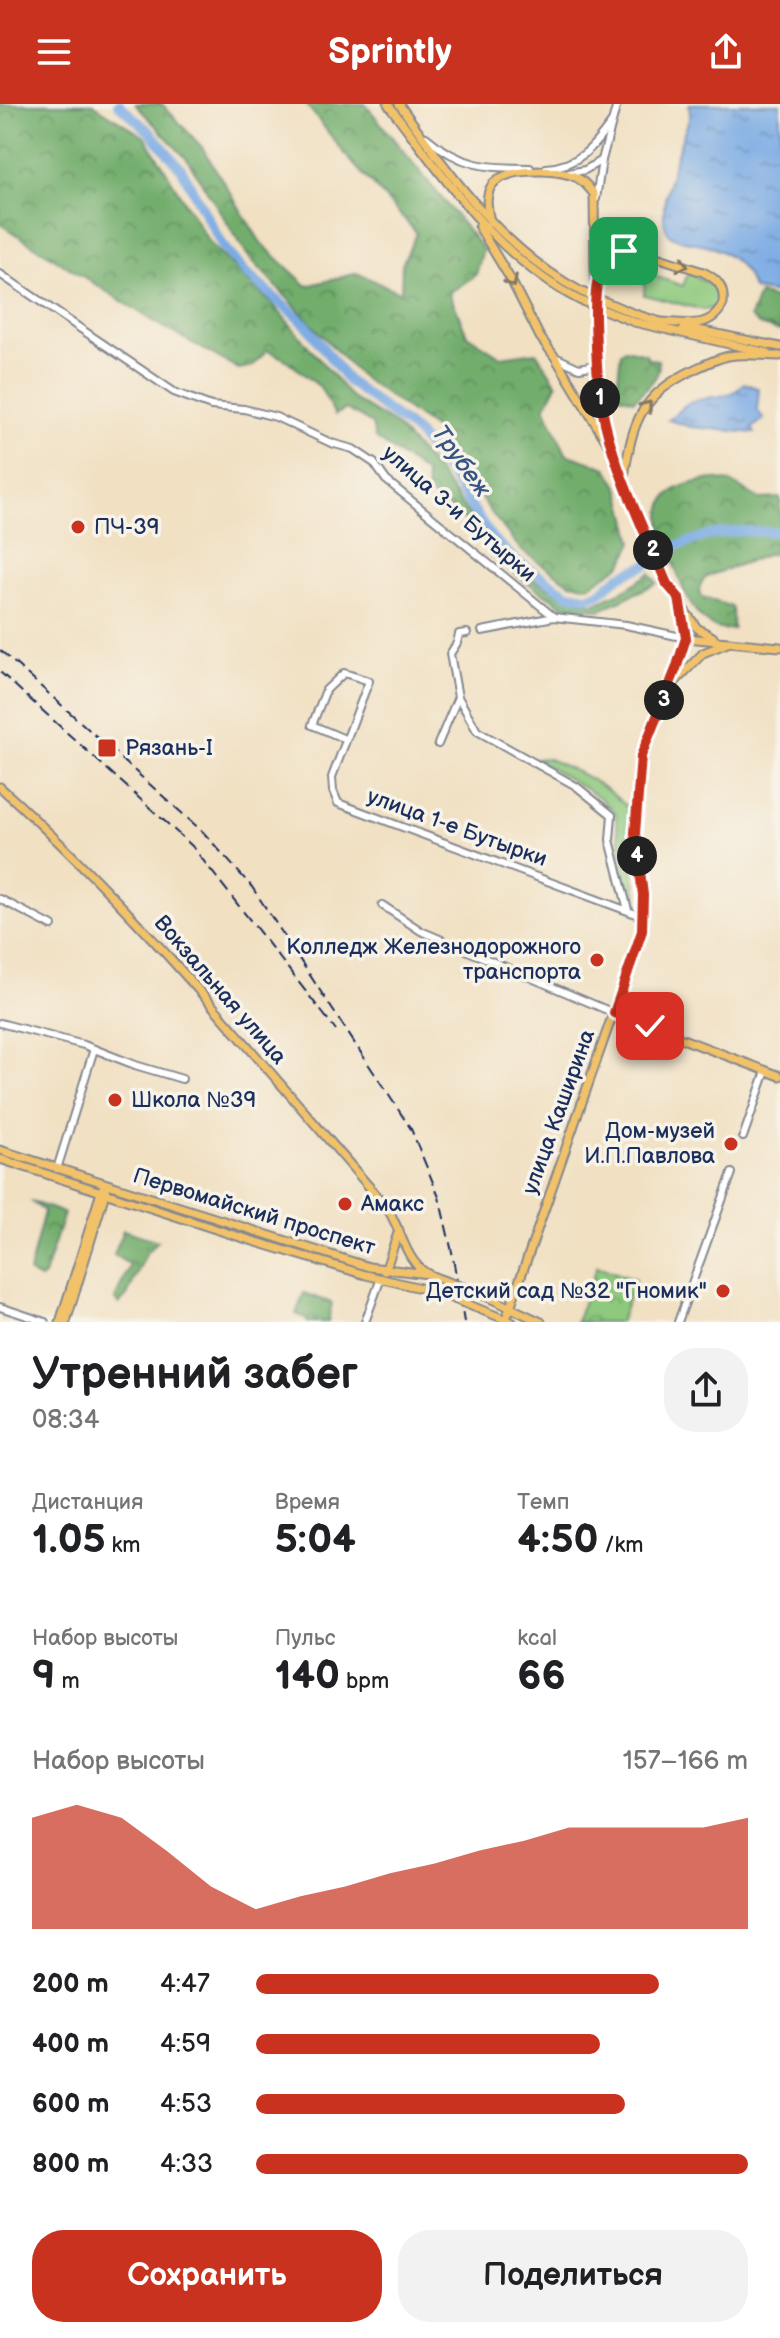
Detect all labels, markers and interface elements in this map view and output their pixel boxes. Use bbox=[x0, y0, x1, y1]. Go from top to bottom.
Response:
icon: menu bbox=[32, 30, 76, 74]
icon: share bbox=[704, 30, 748, 74]
text: Sprintly bbox=[328, 31, 452, 74]
pin bbox=[590, 217, 658, 285]
icon: arrive bbox=[602, 229, 646, 273]
one-way arrow bbox=[676, 256, 689, 272]
one-way arrow bbox=[502, 274, 517, 288]
pin: 1 bbox=[580, 378, 620, 418]
text: 1 bbox=[595, 384, 605, 411]
one-way arrow bbox=[637, 400, 651, 415]
water label: Трубеж bbox=[425, 419, 497, 503]
street label: улица 3-и Бутырки bbox=[377, 440, 541, 588]
place label: ПЧ-39 bbox=[94, 514, 159, 541]
marker: ПЧ-39 bbox=[69, 518, 87, 536]
pin: 2 bbox=[633, 530, 673, 570]
text: 2 bbox=[646, 536, 660, 563]
pin: 3 bbox=[644, 680, 684, 720]
text: 3 bbox=[658, 686, 670, 713]
place label: Рязань-I bbox=[125, 735, 213, 762]
marker: Рязань-I bbox=[96, 737, 118, 759]
street label: улица 1-е Бутырки bbox=[363, 783, 551, 873]
pin: 4 bbox=[617, 836, 657, 876]
text: 4 bbox=[631, 842, 643, 869]
street label: Вокзальная улица bbox=[148, 910, 292, 1070]
place label: Колледж Железнодорожного транспорта bbox=[286, 934, 581, 986]
marker: Колледж Железнодорожного транспорта bbox=[588, 951, 606, 969]
pin bbox=[616, 992, 684, 1060]
icon: check bbox=[628, 1004, 672, 1048]
street label: улица Каширина bbox=[517, 1026, 601, 1198]
place label: Школа №39 bbox=[131, 1087, 256, 1114]
marker: Школа №39 bbox=[106, 1091, 124, 1109]
place label: Дом-музей И.П.Павлова bbox=[584, 1118, 715, 1170]
marker: Дом-музей И.П.Павлова bbox=[722, 1135, 740, 1153]
street label: Первомайский проспект bbox=[130, 1162, 379, 1262]
place label: Амакс bbox=[360, 1191, 424, 1218]
marker: Амакс bbox=[336, 1195, 354, 1213]
place label: Детский сад №32 "Гномик" bbox=[426, 1278, 707, 1305]
marker: Детский сад №32 "Гномик" bbox=[714, 1282, 732, 1300]
text: Утренний забег bbox=[32, 1348, 358, 1401]
button: share bbox=[664, 1348, 748, 1432]
text: 08:34 bbox=[32, 1405, 100, 1436]
text: Дистанция bbox=[32, 1489, 143, 1516]
text: Время bbox=[275, 1489, 340, 1516]
text: Темп bbox=[517, 1489, 570, 1516]
text: 1.05 bbox=[32, 1516, 106, 1564]
text: 5:04 bbox=[275, 1516, 356, 1564]
text: 4:50 bbox=[517, 1516, 599, 1564]
text: km bbox=[106, 1532, 141, 1559]
text: /km bbox=[599, 1532, 643, 1559]
text: Набор высоты bbox=[32, 1625, 178, 1652]
text: Пульс bbox=[275, 1625, 335, 1652]
text: kcal bbox=[517, 1625, 557, 1652]
text: 9 bbox=[32, 1652, 55, 1700]
text: 140 bbox=[275, 1652, 340, 1700]
text: 66 bbox=[517, 1652, 566, 1700]
text: m bbox=[55, 1668, 80, 1695]
text: bpm bbox=[340, 1668, 389, 1695]
text: Набор высоты bbox=[32, 1746, 205, 1777]
text: 157–166 m bbox=[623, 1746, 748, 1777]
text: 200 m bbox=[32, 1969, 109, 2000]
text: 4:47 bbox=[160, 1969, 210, 2000]
text: 400 m bbox=[32, 2029, 109, 2060]
text: 4:59 bbox=[160, 2029, 211, 2060]
text: 600 m bbox=[32, 2089, 109, 2120]
text: 4:53 bbox=[160, 2089, 212, 2120]
text: 800 m bbox=[32, 2149, 109, 2180]
text: 4:33 bbox=[160, 2149, 213, 2180]
button: Сохранить bbox=[32, 2230, 382, 2322]
button: Поделиться bbox=[398, 2230, 748, 2322]

